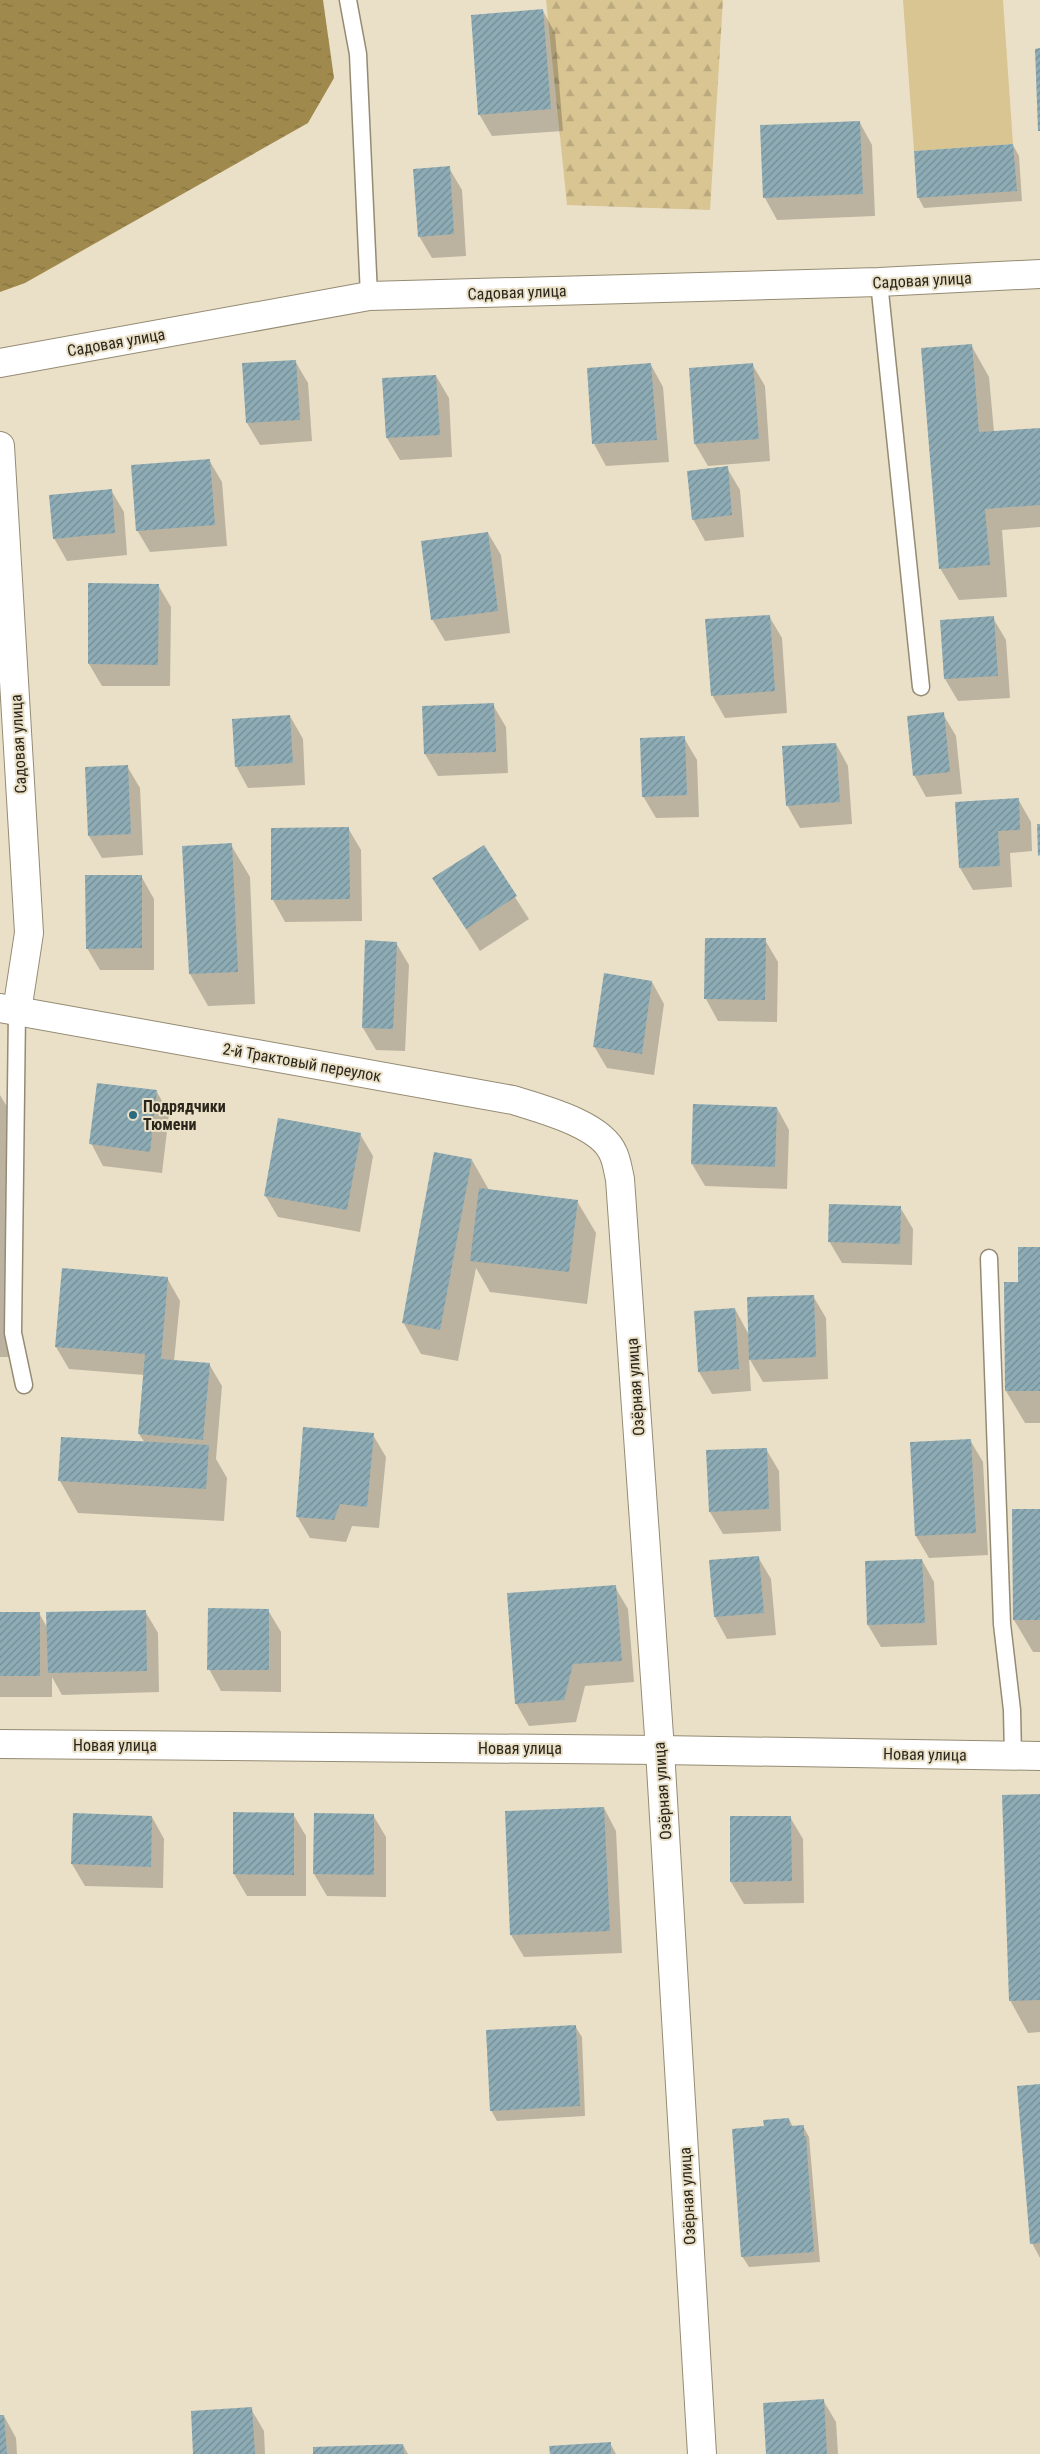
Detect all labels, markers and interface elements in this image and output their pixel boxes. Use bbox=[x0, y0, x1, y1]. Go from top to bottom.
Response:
street label: Садовая улица bbox=[872, 268, 972, 293]
street label: Садовая улица bbox=[467, 281, 567, 304]
street label: Садовая улица bbox=[66, 325, 167, 360]
street label: Садовая улица bbox=[6, 694, 31, 794]
street label: 2-й Трактовый переулок bbox=[221, 1039, 383, 1086]
place label: Подрядчики Тюмени bbox=[143, 1097, 226, 1134]
marker: Подрядчики Тюмени bbox=[127, 1109, 139, 1121]
street label: Озёрная улица bbox=[623, 1337, 648, 1437]
street label: Новая улица bbox=[73, 1736, 157, 1755]
street label: Новая улица bbox=[478, 1739, 562, 1758]
street label: Озёрная улица bbox=[650, 1741, 675, 1841]
street label: Новая улица bbox=[883, 1744, 967, 1765]
street label: Озёрная улица bbox=[675, 2147, 700, 2245]

